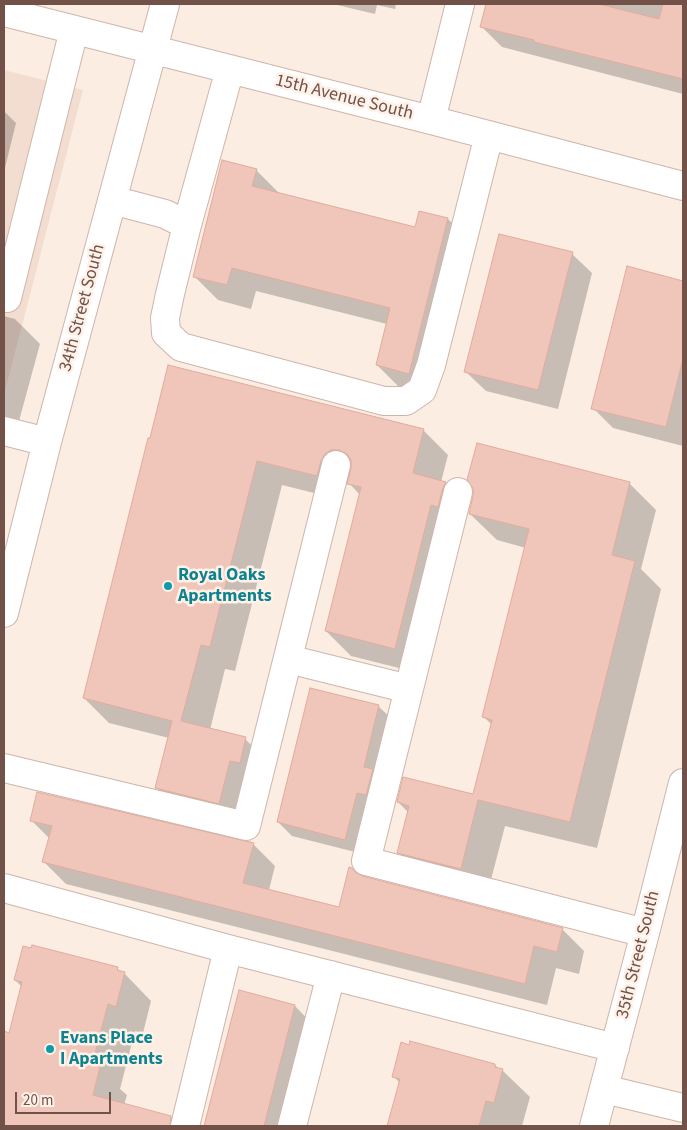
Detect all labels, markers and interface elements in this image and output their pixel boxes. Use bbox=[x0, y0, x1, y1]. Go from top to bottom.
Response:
street label: 15th Avenue South bbox=[273, 70, 415, 126]
street label: 34th Street South bbox=[56, 242, 110, 374]
place label: Royal Oaks Apartments bbox=[178, 565, 272, 608]
marker: Royal Oaks Apartments bbox=[162, 580, 174, 592]
street label: 35th Street South bbox=[613, 889, 665, 1021]
place label: Evans Place I Apartments bbox=[60, 1028, 163, 1070]
marker: Evans Place I Apartments bbox=[44, 1043, 56, 1055]
scale bar bbox=[18, 1082, 114, 1114]
text: 20 m bbox=[23, 1090, 53, 1111]

